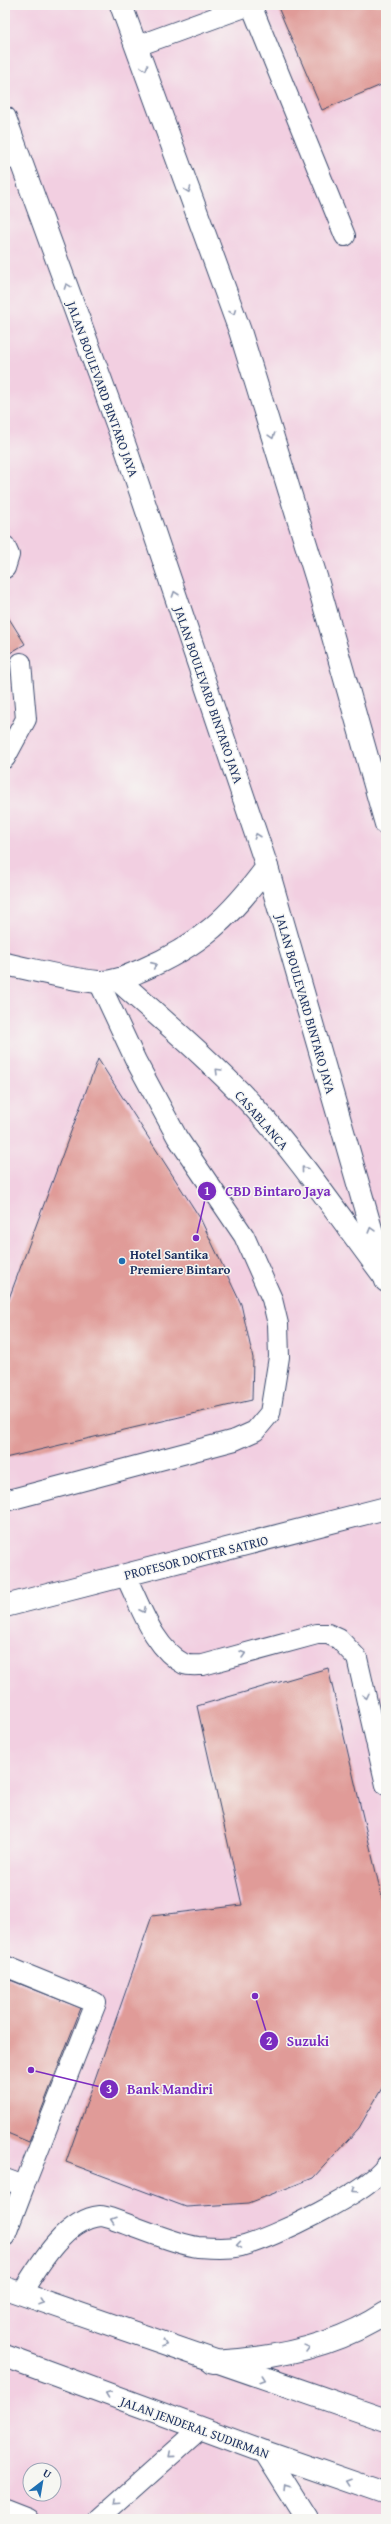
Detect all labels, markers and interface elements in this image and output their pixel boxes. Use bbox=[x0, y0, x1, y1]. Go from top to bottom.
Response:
one-way arrow bbox=[140, 64, 148, 71]
one-way arrow bbox=[184, 187, 192, 194]
one-way arrow bbox=[63, 283, 71, 290]
street label: JALAN BOULEVARD BINTARO JAYA bbox=[61, 297, 143, 480]
one-way arrow bbox=[229, 309, 237, 316]
one-way arrow bbox=[268, 432, 276, 439]
one-way arrow bbox=[171, 590, 179, 597]
street label: JALAN BOULEVARD BINTARO JAYA bbox=[169, 602, 248, 786]
one-way arrow bbox=[253, 833, 261, 840]
street label: JALAN BOULEVARD BINTARO JAYA bbox=[270, 910, 340, 1096]
one-way arrow bbox=[149, 962, 157, 970]
one-way arrow bbox=[215, 1069, 223, 1076]
street label: CASABLANCA bbox=[230, 1086, 293, 1154]
one-way arrow bbox=[302, 1166, 309, 1173]
callout: CBD Bintaro Jaya bbox=[197, 1178, 338, 1204]
text: CBD Bintaro Jaya bbox=[225, 1181, 332, 1201]
text: 1 bbox=[204, 1182, 210, 1199]
one-way arrow bbox=[367, 1226, 376, 1233]
place label: Hotel Santika Premiere Bintaro bbox=[130, 1245, 230, 1279]
marker: Hotel Santika Premiere Bintaro bbox=[117, 1256, 127, 1266]
street label: PROFESOR DOKTER SATRIO bbox=[122, 1530, 270, 1585]
one-way arrow bbox=[138, 1606, 146, 1613]
one-way arrow bbox=[239, 1650, 246, 1659]
one-way arrow bbox=[361, 1693, 369, 1700]
callout: Suzuki bbox=[259, 2028, 337, 2054]
text: Suzuki bbox=[287, 2031, 330, 2051]
text: 2 bbox=[266, 2032, 272, 2049]
callout: Bank Mandiri bbox=[99, 2076, 221, 2102]
text: Bank Mandiri bbox=[127, 2079, 214, 2099]
text: 3 bbox=[106, 2080, 112, 2097]
one-way arrow bbox=[353, 2185, 360, 2192]
one-way arrow bbox=[110, 2216, 117, 2224]
one-way arrow bbox=[235, 2240, 242, 2249]
one-way arrow bbox=[38, 2297, 45, 2305]
one-way arrow bbox=[161, 2340, 168, 2348]
one-way arrow bbox=[303, 2344, 310, 2353]
one-way arrow bbox=[260, 2374, 267, 2383]
one-way arrow bbox=[105, 2391, 112, 2399]
street label: JALAN JENDERAL SUDIRMAN bbox=[116, 2391, 272, 2463]
one-way arrow bbox=[168, 2450, 176, 2457]
north arrow bbox=[22, 2462, 62, 2502]
text: U bbox=[40, 2465, 55, 2482]
one-way arrow bbox=[346, 2478, 353, 2487]
one-way arrow bbox=[283, 2483, 291, 2490]
one-way arrow bbox=[114, 2498, 122, 2505]

